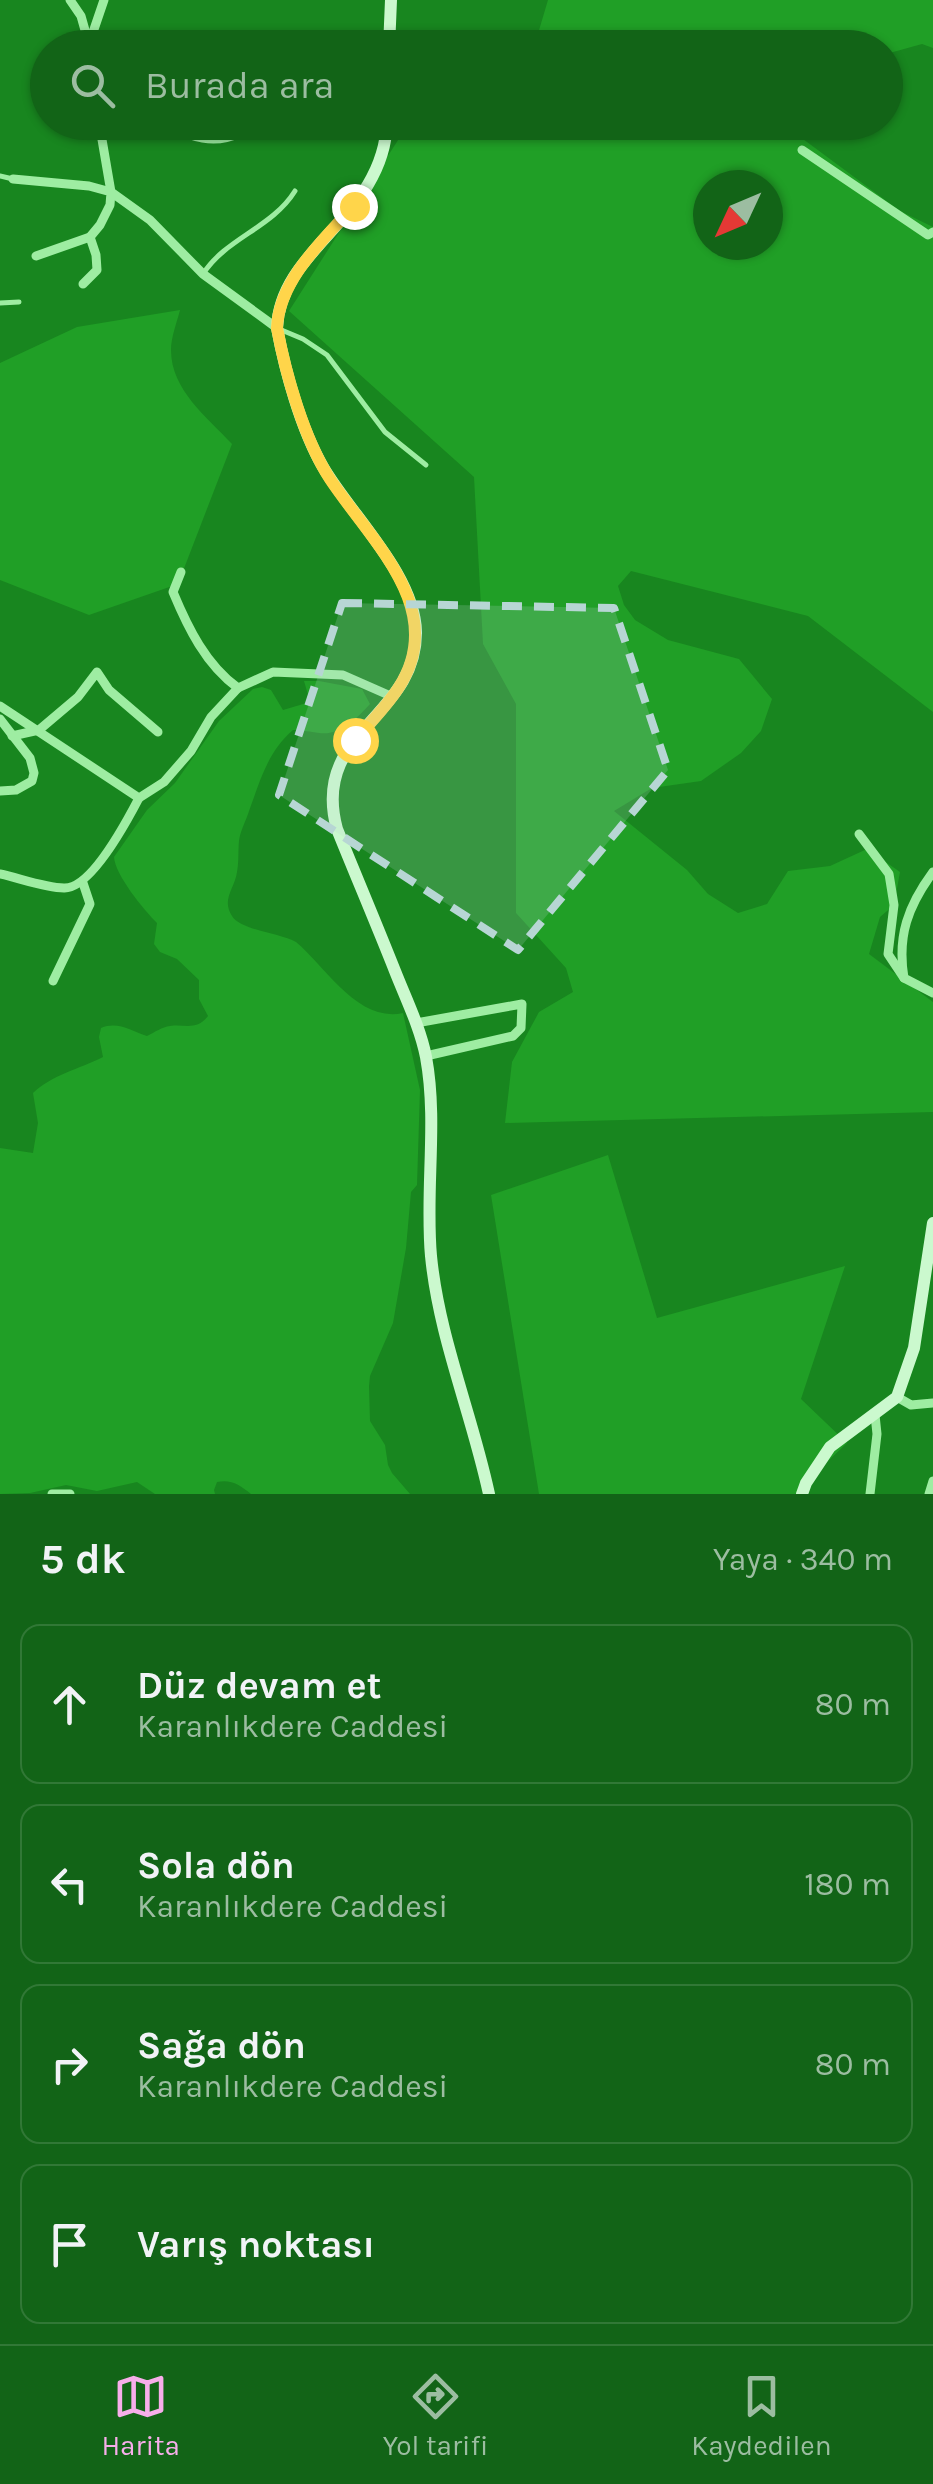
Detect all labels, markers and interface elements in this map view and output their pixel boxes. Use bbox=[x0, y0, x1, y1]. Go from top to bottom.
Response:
search box bbox=[30, 30, 903, 140]
icon: search bbox=[65, 58, 120, 113]
text: Burada ara bbox=[145, 63, 334, 108]
north arrow bbox=[693, 170, 783, 260]
route end bbox=[332, 184, 378, 230]
route start bbox=[333, 718, 379, 764]
text: 5 dk bbox=[40, 1534, 126, 1584]
text: Yaya · 340 m bbox=[713, 1541, 893, 1578]
text: Düz devam et bbox=[137, 1663, 382, 1708]
icon: ahead bbox=[42, 1677, 97, 1732]
text: 80 m bbox=[815, 1686, 891, 1723]
text: Karanlıkdere Caddesi bbox=[137, 1708, 448, 1745]
text: Sola dön bbox=[137, 1843, 295, 1888]
icon: left bbox=[42, 1857, 97, 1912]
text: 180 m bbox=[804, 1866, 891, 1903]
text: Karanlıkdere Caddesi bbox=[137, 1888, 448, 1925]
text: Sağa dön bbox=[137, 2023, 306, 2068]
icon: right bbox=[42, 2037, 97, 2092]
text: 80 m bbox=[815, 2046, 891, 2083]
text: Karanlıkdere Caddesi bbox=[137, 2068, 448, 2105]
icon: arrive bbox=[42, 2217, 97, 2272]
text: Varış noktası bbox=[137, 2222, 375, 2267]
tab: Harita bbox=[101, 2369, 180, 2462]
tab: Yol tarifi bbox=[383, 2369, 488, 2462]
tab: Kaydedilen bbox=[691, 2369, 832, 2462]

